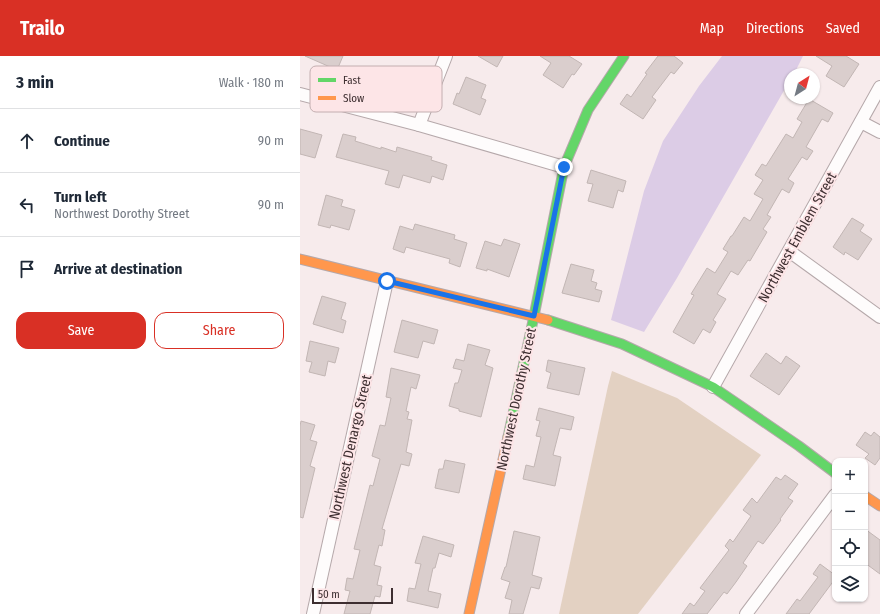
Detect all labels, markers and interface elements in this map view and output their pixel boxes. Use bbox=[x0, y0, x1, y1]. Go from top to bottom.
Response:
text: Trailo bbox=[20, 17, 65, 40]
text: Map bbox=[700, 20, 724, 37]
text: Directions bbox=[746, 20, 804, 37]
text: Saved bbox=[826, 20, 860, 37]
legend bbox=[310, 66, 442, 112]
north arrow bbox=[784, 68, 820, 104]
text: 3 min bbox=[16, 72, 54, 93]
text: Fast bbox=[343, 74, 361, 87]
text: Walk · 180 m bbox=[219, 75, 284, 90]
text: Slow bbox=[343, 92, 364, 105]
icon: ahead bbox=[16, 130, 38, 152]
text: Continue bbox=[54, 132, 110, 150]
text: 90 m bbox=[258, 133, 284, 148]
route end bbox=[555, 158, 573, 176]
street label: Northwest Emblem Street bbox=[755, 169, 841, 305]
text: Turn left bbox=[54, 188, 107, 206]
icon: left bbox=[16, 194, 38, 216]
text: 90 m bbox=[258, 197, 284, 212]
text: Northwest Dorothy Street bbox=[54, 206, 189, 221]
icon: arrive bbox=[16, 258, 38, 280]
text: Arrive at destination bbox=[54, 260, 182, 278]
route start bbox=[378, 272, 396, 290]
button: Save bbox=[16, 312, 146, 349]
button: Share bbox=[154, 312, 284, 349]
street label: Northwest Dorothy Street bbox=[493, 326, 540, 472]
street label: Northwest Denargo Street bbox=[326, 373, 376, 521]
map controls bbox=[832, 458, 868, 602]
button: + bbox=[832, 458, 868, 494]
button: − bbox=[832, 494, 868, 530]
button: locate bbox=[832, 530, 868, 566]
button: layers bbox=[832, 566, 868, 602]
scale bar bbox=[312, 586, 393, 605]
text: 50 m bbox=[318, 588, 340, 601]

